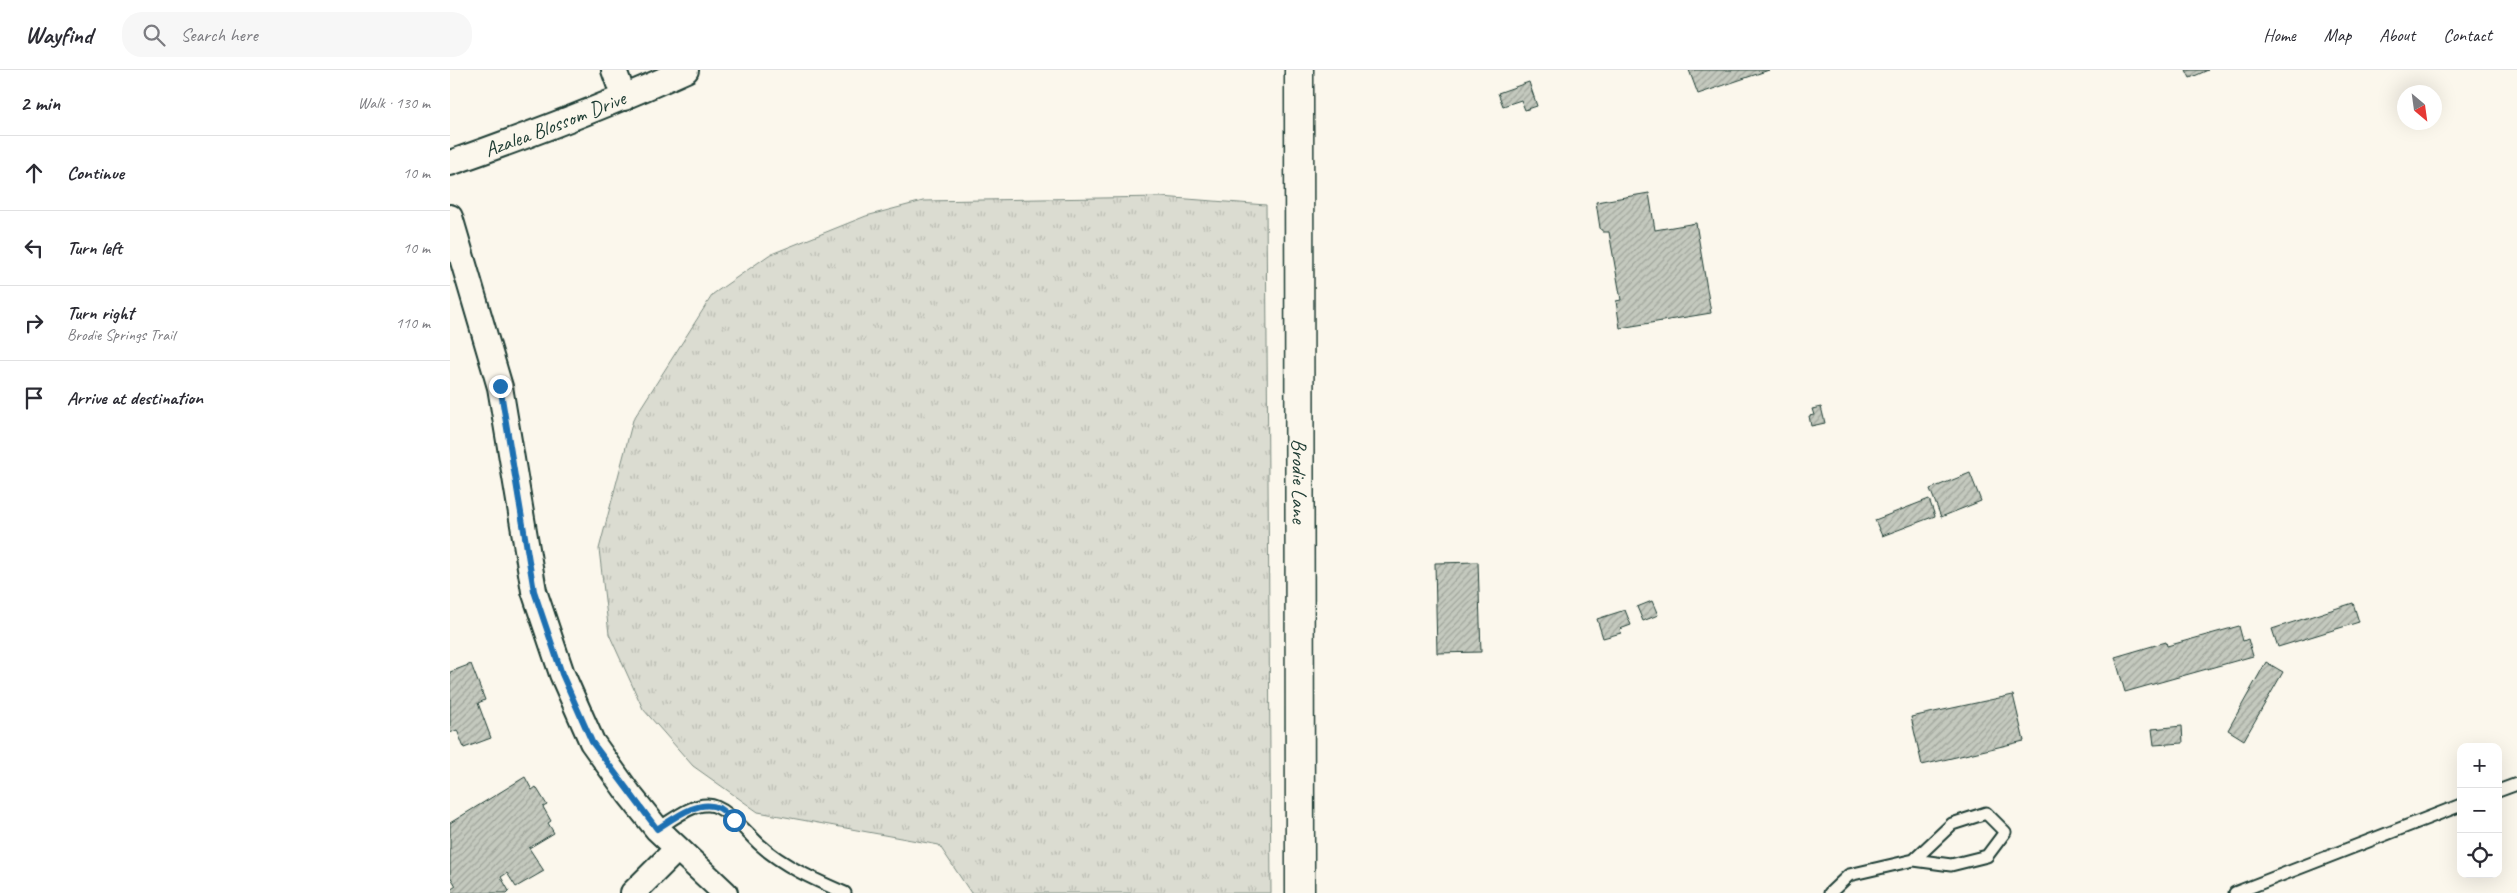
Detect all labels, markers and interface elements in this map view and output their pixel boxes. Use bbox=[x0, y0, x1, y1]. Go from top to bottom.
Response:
search box bbox=[122, 12, 472, 57]
text: Wayfind bbox=[25, 20, 92, 50]
icon: search bbox=[140, 21, 168, 49]
text: Search here bbox=[180, 23, 258, 47]
text: Home bbox=[2263, 24, 2296, 46]
text: Map bbox=[2324, 24, 2351, 46]
text: About bbox=[2379, 24, 2415, 46]
text: Contact bbox=[2443, 24, 2492, 46]
street label: Azalea Blossom Drive bbox=[481, 84, 631, 163]
north arrow bbox=[2397, 85, 2442, 130]
text: 2 min bbox=[20, 90, 60, 116]
text: Walk · 130 m bbox=[358, 93, 430, 113]
icon: ahead bbox=[20, 159, 48, 187]
text: Continue bbox=[67, 161, 124, 185]
text: 10 m bbox=[403, 163, 430, 183]
icon: left bbox=[20, 234, 48, 262]
text: Turn left bbox=[67, 236, 122, 260]
text: 10 m bbox=[403, 238, 430, 258]
text: Turn right bbox=[67, 301, 134, 325]
icon: right bbox=[20, 309, 48, 337]
text: 110 m bbox=[396, 313, 430, 333]
text: Brodie Springs Trail bbox=[67, 325, 175, 345]
route end bbox=[489, 375, 512, 398]
icon: arrive bbox=[20, 384, 48, 412]
text: Arrive at destination bbox=[67, 386, 203, 410]
street label: Brodie Lane bbox=[1286, 439, 1313, 524]
map controls bbox=[2457, 743, 2502, 878]
button: + bbox=[2457, 743, 2502, 788]
button: − bbox=[2457, 788, 2502, 833]
route start bbox=[723, 809, 746, 832]
button: locate bbox=[2457, 833, 2502, 878]

